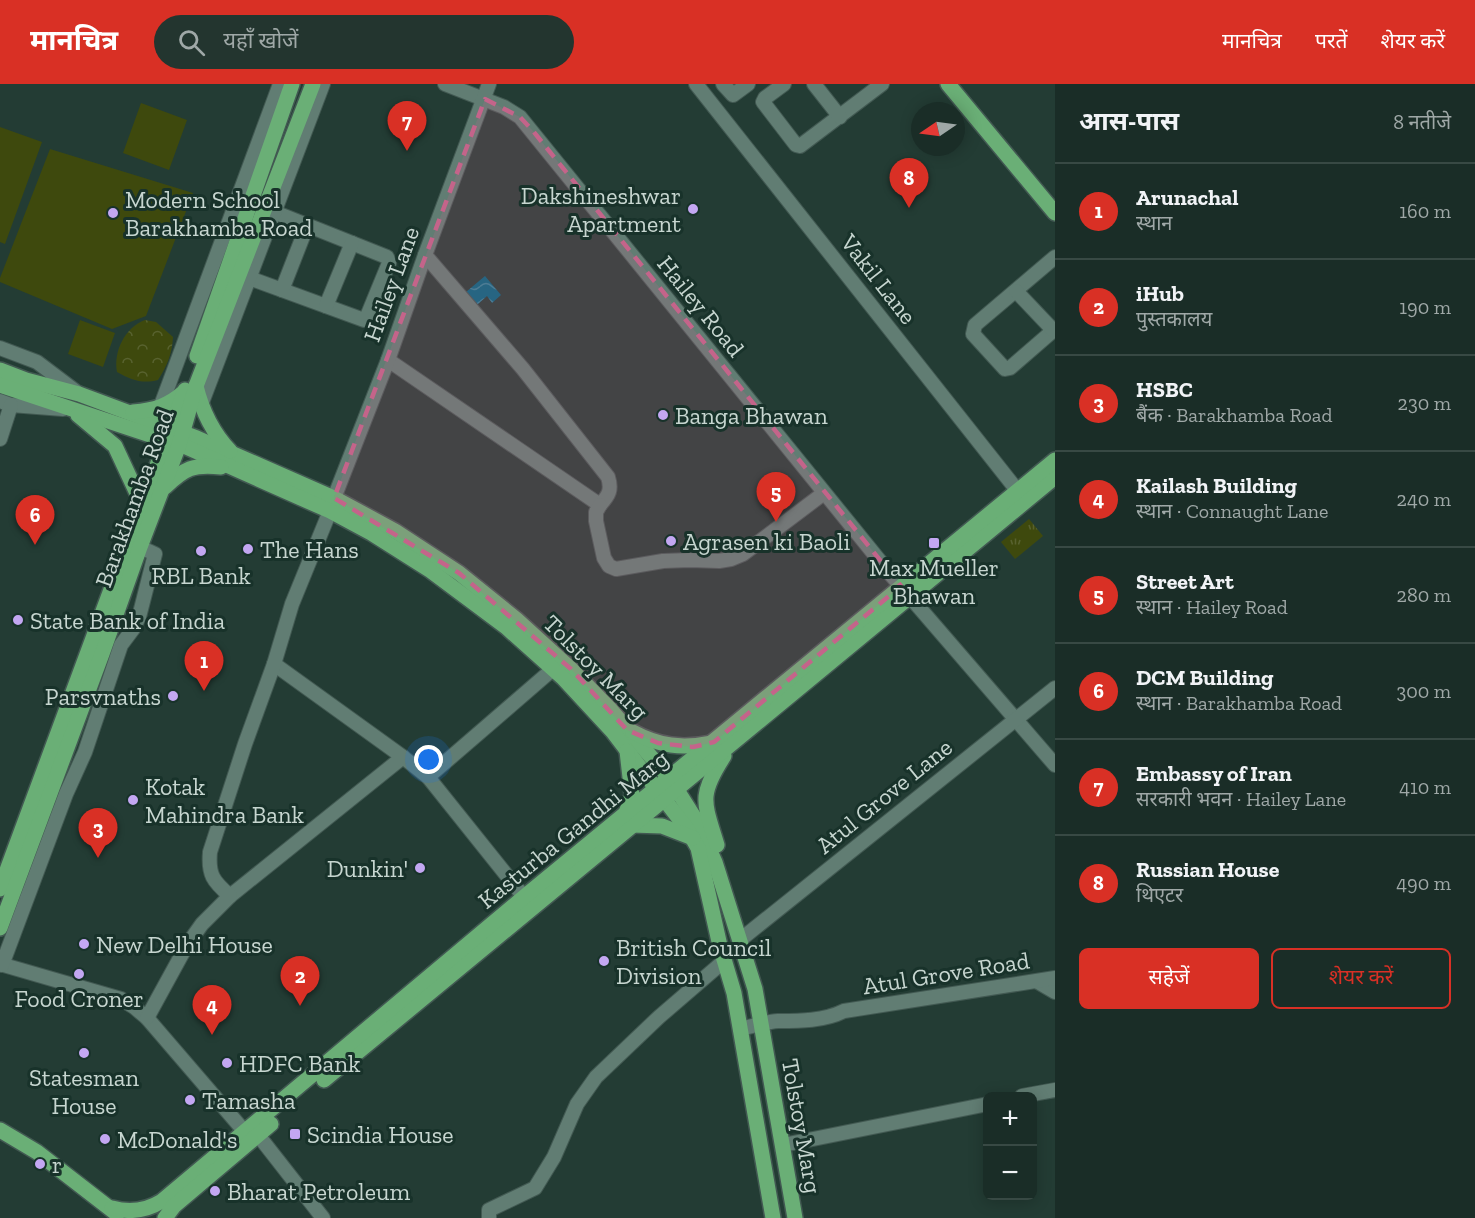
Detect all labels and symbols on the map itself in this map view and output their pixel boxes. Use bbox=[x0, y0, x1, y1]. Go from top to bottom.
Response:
pin: 7 bbox=[388, 101, 426, 151]
north arrow bbox=[911, 102, 965, 156]
pin: 8 bbox=[890, 158, 928, 208]
place label: Dakshineshwar Apartment bbox=[521, 181, 681, 238]
place label: Modern School Barakhamba Road bbox=[125, 185, 312, 242]
marker: Dakshineshwar Apartment bbox=[686, 202, 700, 216]
marker: Modern School Barakhamba Road bbox=[106, 206, 120, 220]
street label: Hailey Lane bbox=[357, 223, 425, 345]
street label: Vakil Lane bbox=[834, 227, 923, 330]
street label: Hailey Road bbox=[651, 249, 751, 363]
place label: Banga Bhawan bbox=[675, 401, 828, 430]
street label: Barakhamba Road bbox=[88, 405, 180, 591]
marker: Banga Bhawan bbox=[656, 408, 670, 422]
pin: 5 bbox=[756, 472, 796, 522]
pin: 6 bbox=[15, 496, 54, 545]
place label: Agrasen ki Baoli bbox=[683, 527, 850, 556]
marker: Agrasen ki Baoli bbox=[664, 534, 678, 548]
place label: The Hans bbox=[260, 535, 359, 564]
marker: Max Mueller Bhawan bbox=[927, 536, 941, 550]
marker: The Hans bbox=[241, 542, 255, 556]
marker: RBL Bank bbox=[194, 544, 208, 558]
place label: Max Mueller Bhawan bbox=[869, 553, 999, 610]
place label: RBL Bank bbox=[151, 561, 251, 590]
place label: State Bank of India bbox=[30, 606, 225, 635]
street label: Tolstoy Marg bbox=[538, 609, 654, 725]
marker: State Bank of India bbox=[11, 613, 25, 627]
pin: 1 bbox=[184, 642, 224, 691]
place label: Parsvnaths bbox=[45, 682, 161, 711]
marker: Parsvnaths bbox=[166, 689, 180, 703]
street label: Atul Grove Lane bbox=[810, 732, 958, 860]
street label: Kasturba Gandhi Marg bbox=[472, 743, 674, 915]
your location bbox=[414, 745, 443, 774]
place label: Kotak Mahindra Bank bbox=[145, 772, 305, 829]
marker: Kotak Mahindra Bank bbox=[126, 793, 140, 807]
pin: 3 bbox=[78, 808, 118, 858]
place label: Dunkin' bbox=[327, 854, 408, 883]
marker: Dunkin' bbox=[413, 861, 427, 875]
place label: New Delhi House bbox=[96, 930, 273, 959]
place label: British Council Division bbox=[616, 933, 771, 990]
marker: New Delhi House bbox=[77, 937, 91, 951]
street label: Atul Grove Road bbox=[861, 946, 1031, 1000]
marker: British Council Division bbox=[597, 954, 611, 968]
pin: 2 bbox=[280, 956, 320, 1006]
marker: Food Croner bbox=[72, 967, 86, 981]
place label: Food Croner bbox=[14, 984, 144, 1013]
pin: 4 bbox=[192, 986, 232, 1035]
marker: Statesman House bbox=[77, 1046, 91, 1060]
place label: HDFC Bank bbox=[239, 1049, 361, 1078]
marker: HDFC Bank bbox=[220, 1056, 234, 1070]
street label: Tolstoy Marg bbox=[776, 1056, 828, 1196]
place label: Statesman House bbox=[29, 1063, 139, 1120]
place label: Tamasha bbox=[202, 1086, 296, 1115]
marker: Tamasha bbox=[183, 1093, 197, 1107]
place label: Scindia House bbox=[307, 1120, 453, 1149]
place label: McDonald's bbox=[117, 1125, 237, 1154]
marker: Scindia House bbox=[288, 1127, 302, 1141]
marker: McDonald's bbox=[98, 1132, 112, 1146]
place label: r bbox=[52, 1150, 62, 1179]
marker: r bbox=[33, 1157, 47, 1171]
place label: Bharat Petroleum bbox=[227, 1177, 410, 1206]
marker: Bharat Petroleum bbox=[208, 1184, 222, 1198]

